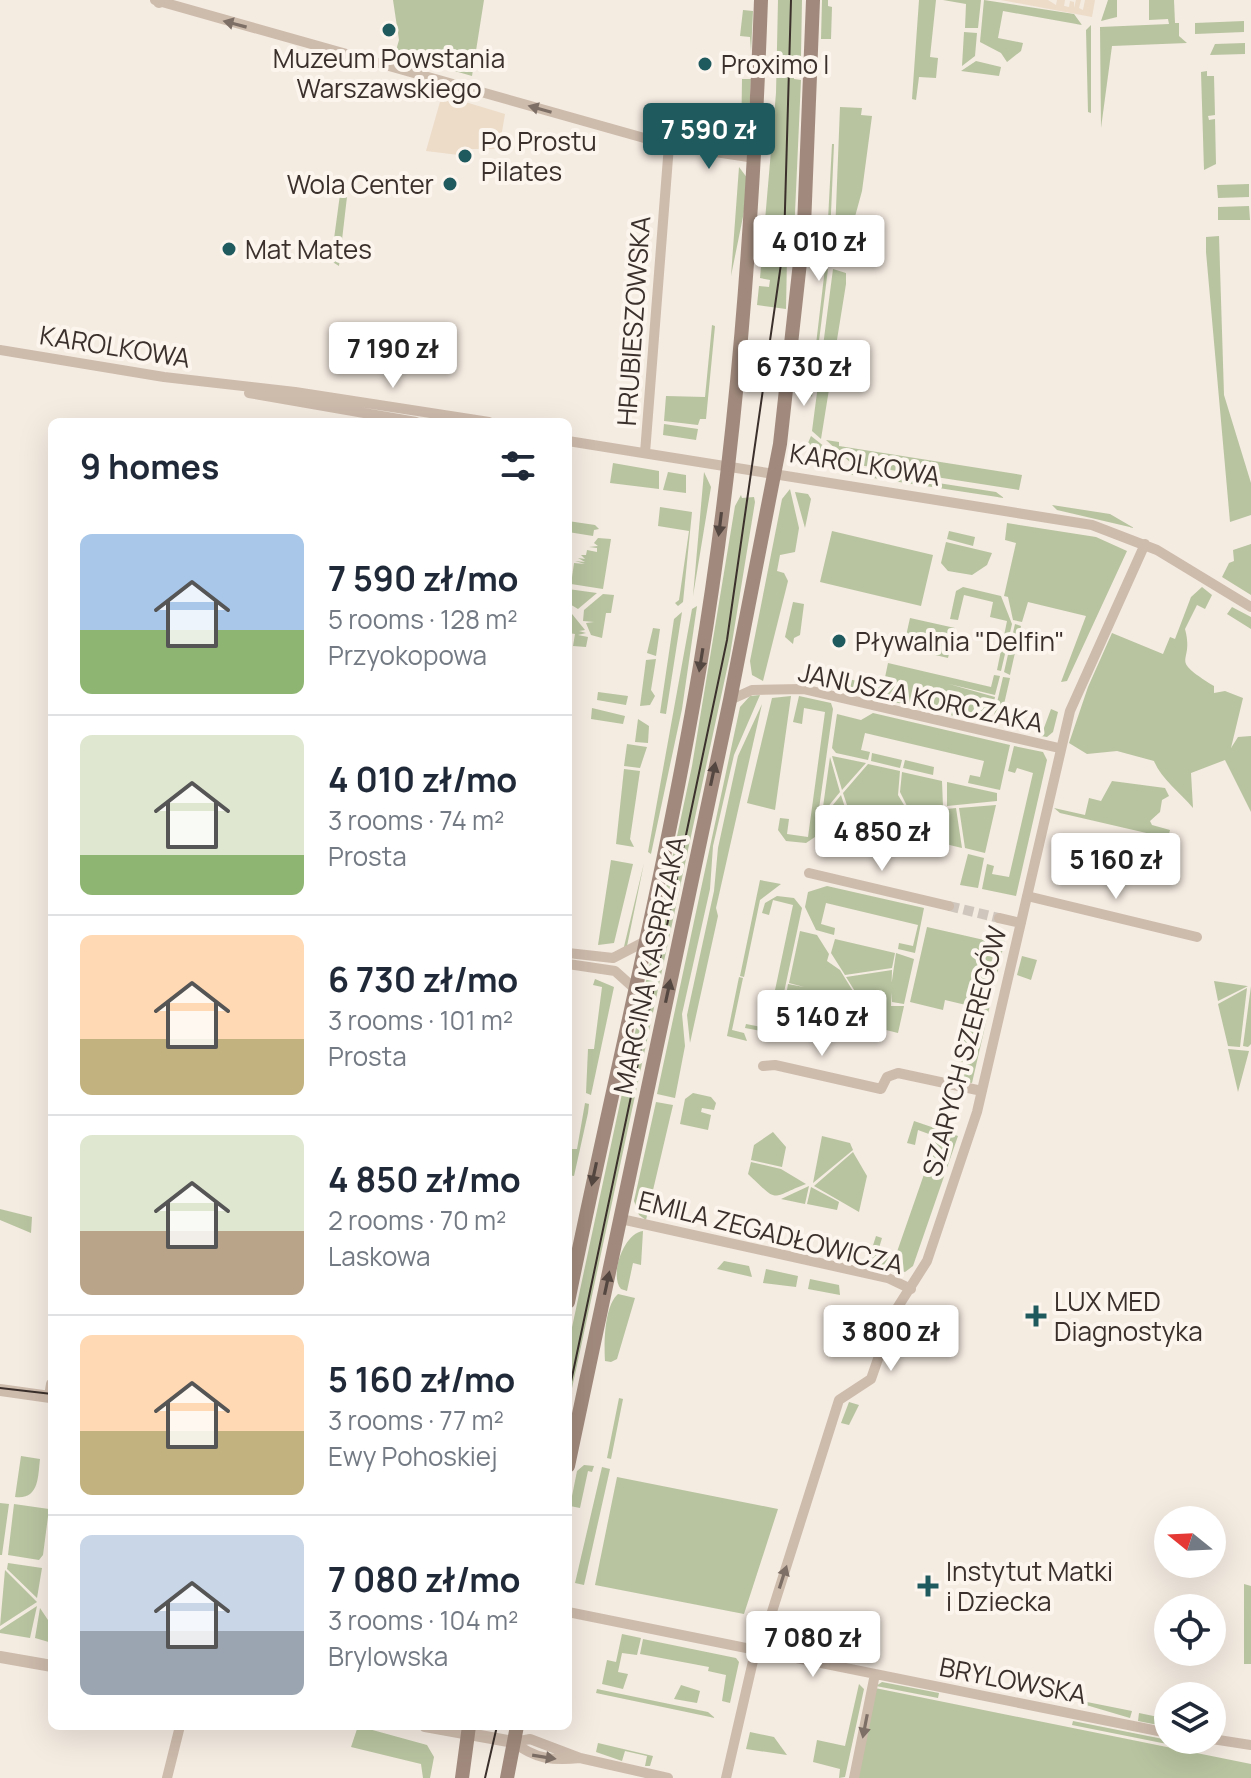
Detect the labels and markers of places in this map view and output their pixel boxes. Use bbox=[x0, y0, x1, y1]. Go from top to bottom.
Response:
marker: Muzeum Powstania Warszawskiego bbox=[380, 21, 398, 39]
place label: Muzeum Powstania Warszawskiego bbox=[273, 40, 505, 106]
place label: Proximo I bbox=[721, 46, 829, 82]
marker: Proximo I bbox=[696, 55, 714, 73]
pin: 7 590 zł bbox=[626, 103, 792, 171]
place label: Po Prostu Pilates bbox=[481, 123, 597, 189]
marker: Po Prostu Pilates bbox=[456, 147, 474, 165]
place label: Wola Center bbox=[287, 166, 434, 202]
marker: Wola Center bbox=[441, 175, 459, 193]
pin: 4 010 zł bbox=[736, 215, 902, 283]
place label: Mat Mates bbox=[245, 231, 372, 267]
marker: Mat Mates bbox=[220, 240, 238, 258]
pin: 7 190 zł bbox=[310, 322, 476, 390]
pin: 6 730 zł bbox=[721, 340, 887, 408]
place label: Pływalnia "Delfin" bbox=[855, 623, 1065, 659]
marker: Pływalnia "Delfin" bbox=[830, 632, 848, 650]
pin: 4 850 zł bbox=[799, 805, 965, 873]
pin: 5 160 zł bbox=[1033, 833, 1199, 901]
pin: 5 140 zł bbox=[739, 990, 905, 1058]
place label: LUX MED Diagnostyka bbox=[1054, 1283, 1203, 1349]
pin: 3 800 zł bbox=[808, 1305, 974, 1373]
marker: LUX MED Diagnostyka bbox=[1025, 1305, 1047, 1327]
place label: Instytut Matki i Dziecka bbox=[946, 1553, 1113, 1619]
marker: Instytut Matki i Dziecka bbox=[917, 1575, 939, 1597]
pin: 7 080 zł bbox=[730, 1611, 896, 1679]

